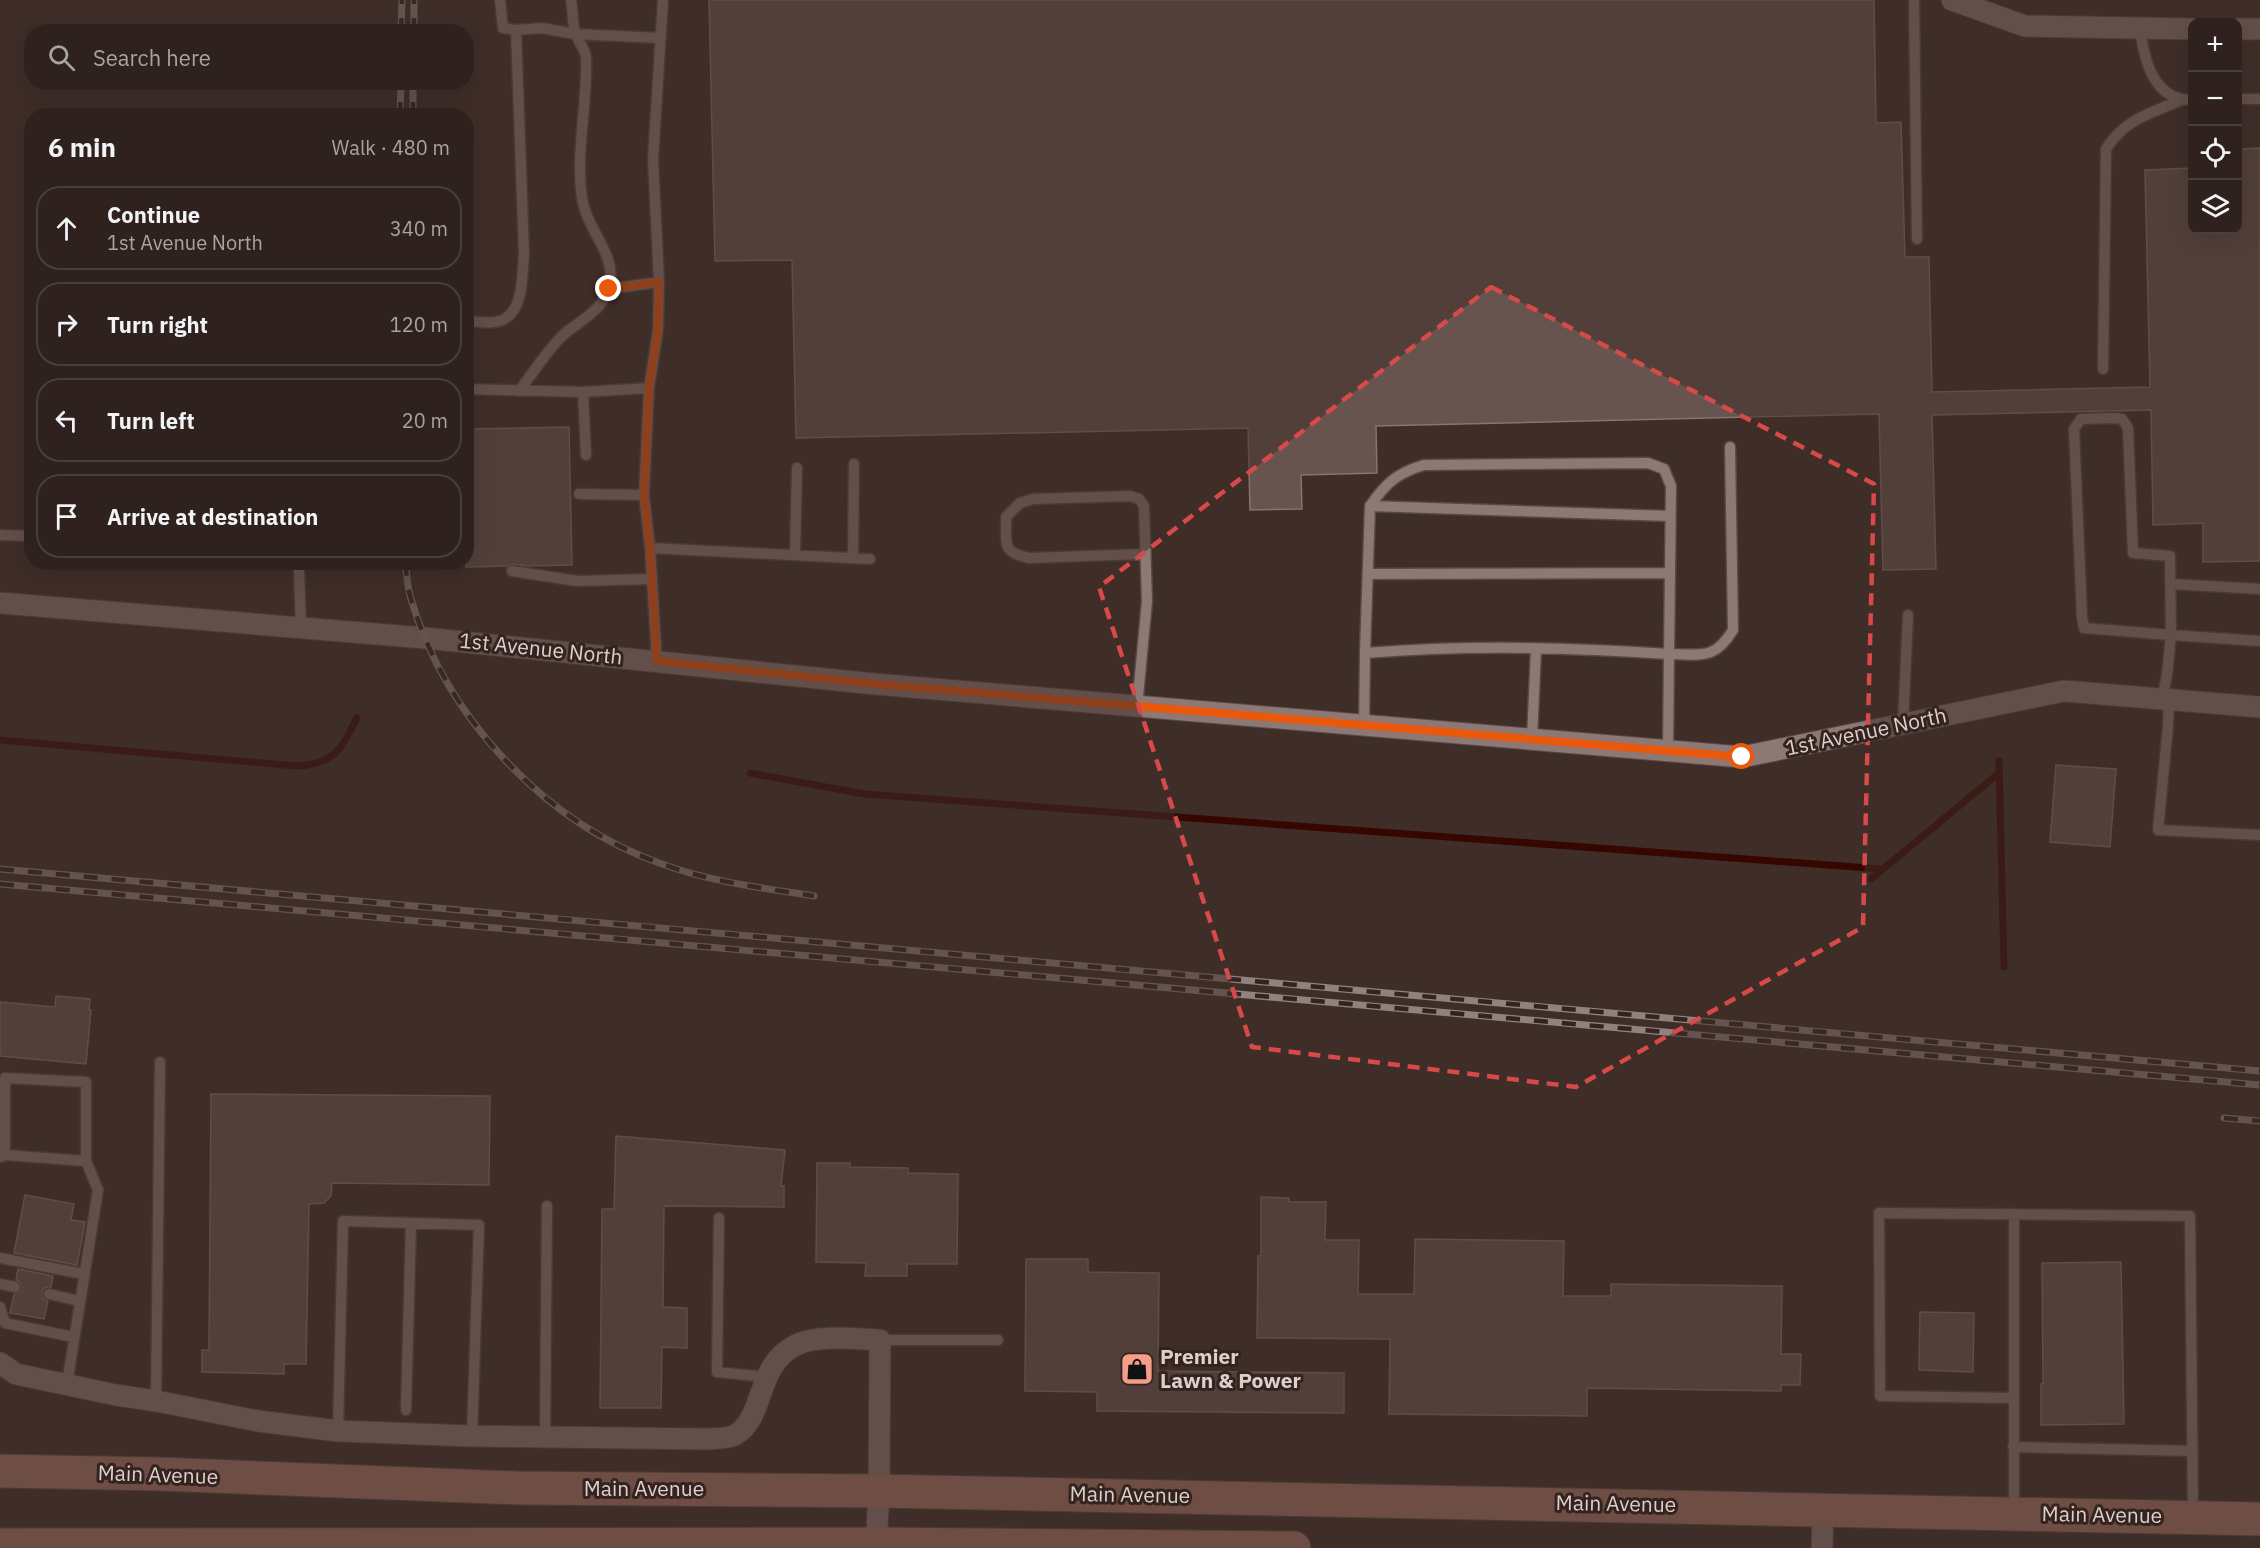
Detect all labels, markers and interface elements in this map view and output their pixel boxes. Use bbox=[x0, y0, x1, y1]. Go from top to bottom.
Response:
map controls bbox=[2188, 18, 2242, 234]
button: + bbox=[2188, 18, 2242, 72]
search box bbox=[24, 24, 474, 90]
icon: search bbox=[45, 41, 78, 74]
text: Search here bbox=[93, 43, 211, 72]
button: − bbox=[2188, 72, 2242, 126]
button: locate bbox=[2188, 126, 2242, 180]
text: 6 min bbox=[48, 130, 116, 164]
text: Walk · 480 m bbox=[332, 134, 450, 161]
button: layers bbox=[2188, 180, 2242, 234]
text: Continue bbox=[107, 200, 200, 229]
icon: ahead bbox=[50, 212, 83, 245]
text: 340 m bbox=[390, 215, 448, 242]
text: 1st Avenue North bbox=[107, 229, 263, 256]
route end bbox=[595, 275, 621, 301]
icon: right bbox=[50, 308, 83, 341]
text: Turn right bbox=[107, 310, 208, 339]
text: 120 m bbox=[390, 311, 448, 338]
icon: left bbox=[50, 404, 83, 437]
text: Turn left bbox=[107, 406, 195, 435]
text: 20 m bbox=[402, 407, 448, 434]
icon: arrive bbox=[50, 500, 83, 533]
text: Arrive at destination bbox=[107, 502, 318, 531]
street label: 1st Avenue North bbox=[458, 626, 624, 670]
street label: 1st Avenue North bbox=[1783, 700, 1949, 762]
route start bbox=[1728, 743, 1754, 769]
place label: Premier Lawn & Power bbox=[1160, 1342, 1302, 1394]
shop icon: Premier Lawn & Power bbox=[1119, 1351, 1155, 1387]
street label: Main Avenue bbox=[97, 1458, 219, 1490]
street label: Main Avenue bbox=[584, 1474, 704, 1502]
street label: Main Avenue bbox=[1070, 1479, 1191, 1509]
street label: Main Avenue bbox=[1556, 1488, 1677, 1518]
street label: Main Avenue bbox=[2042, 1499, 2163, 1529]

